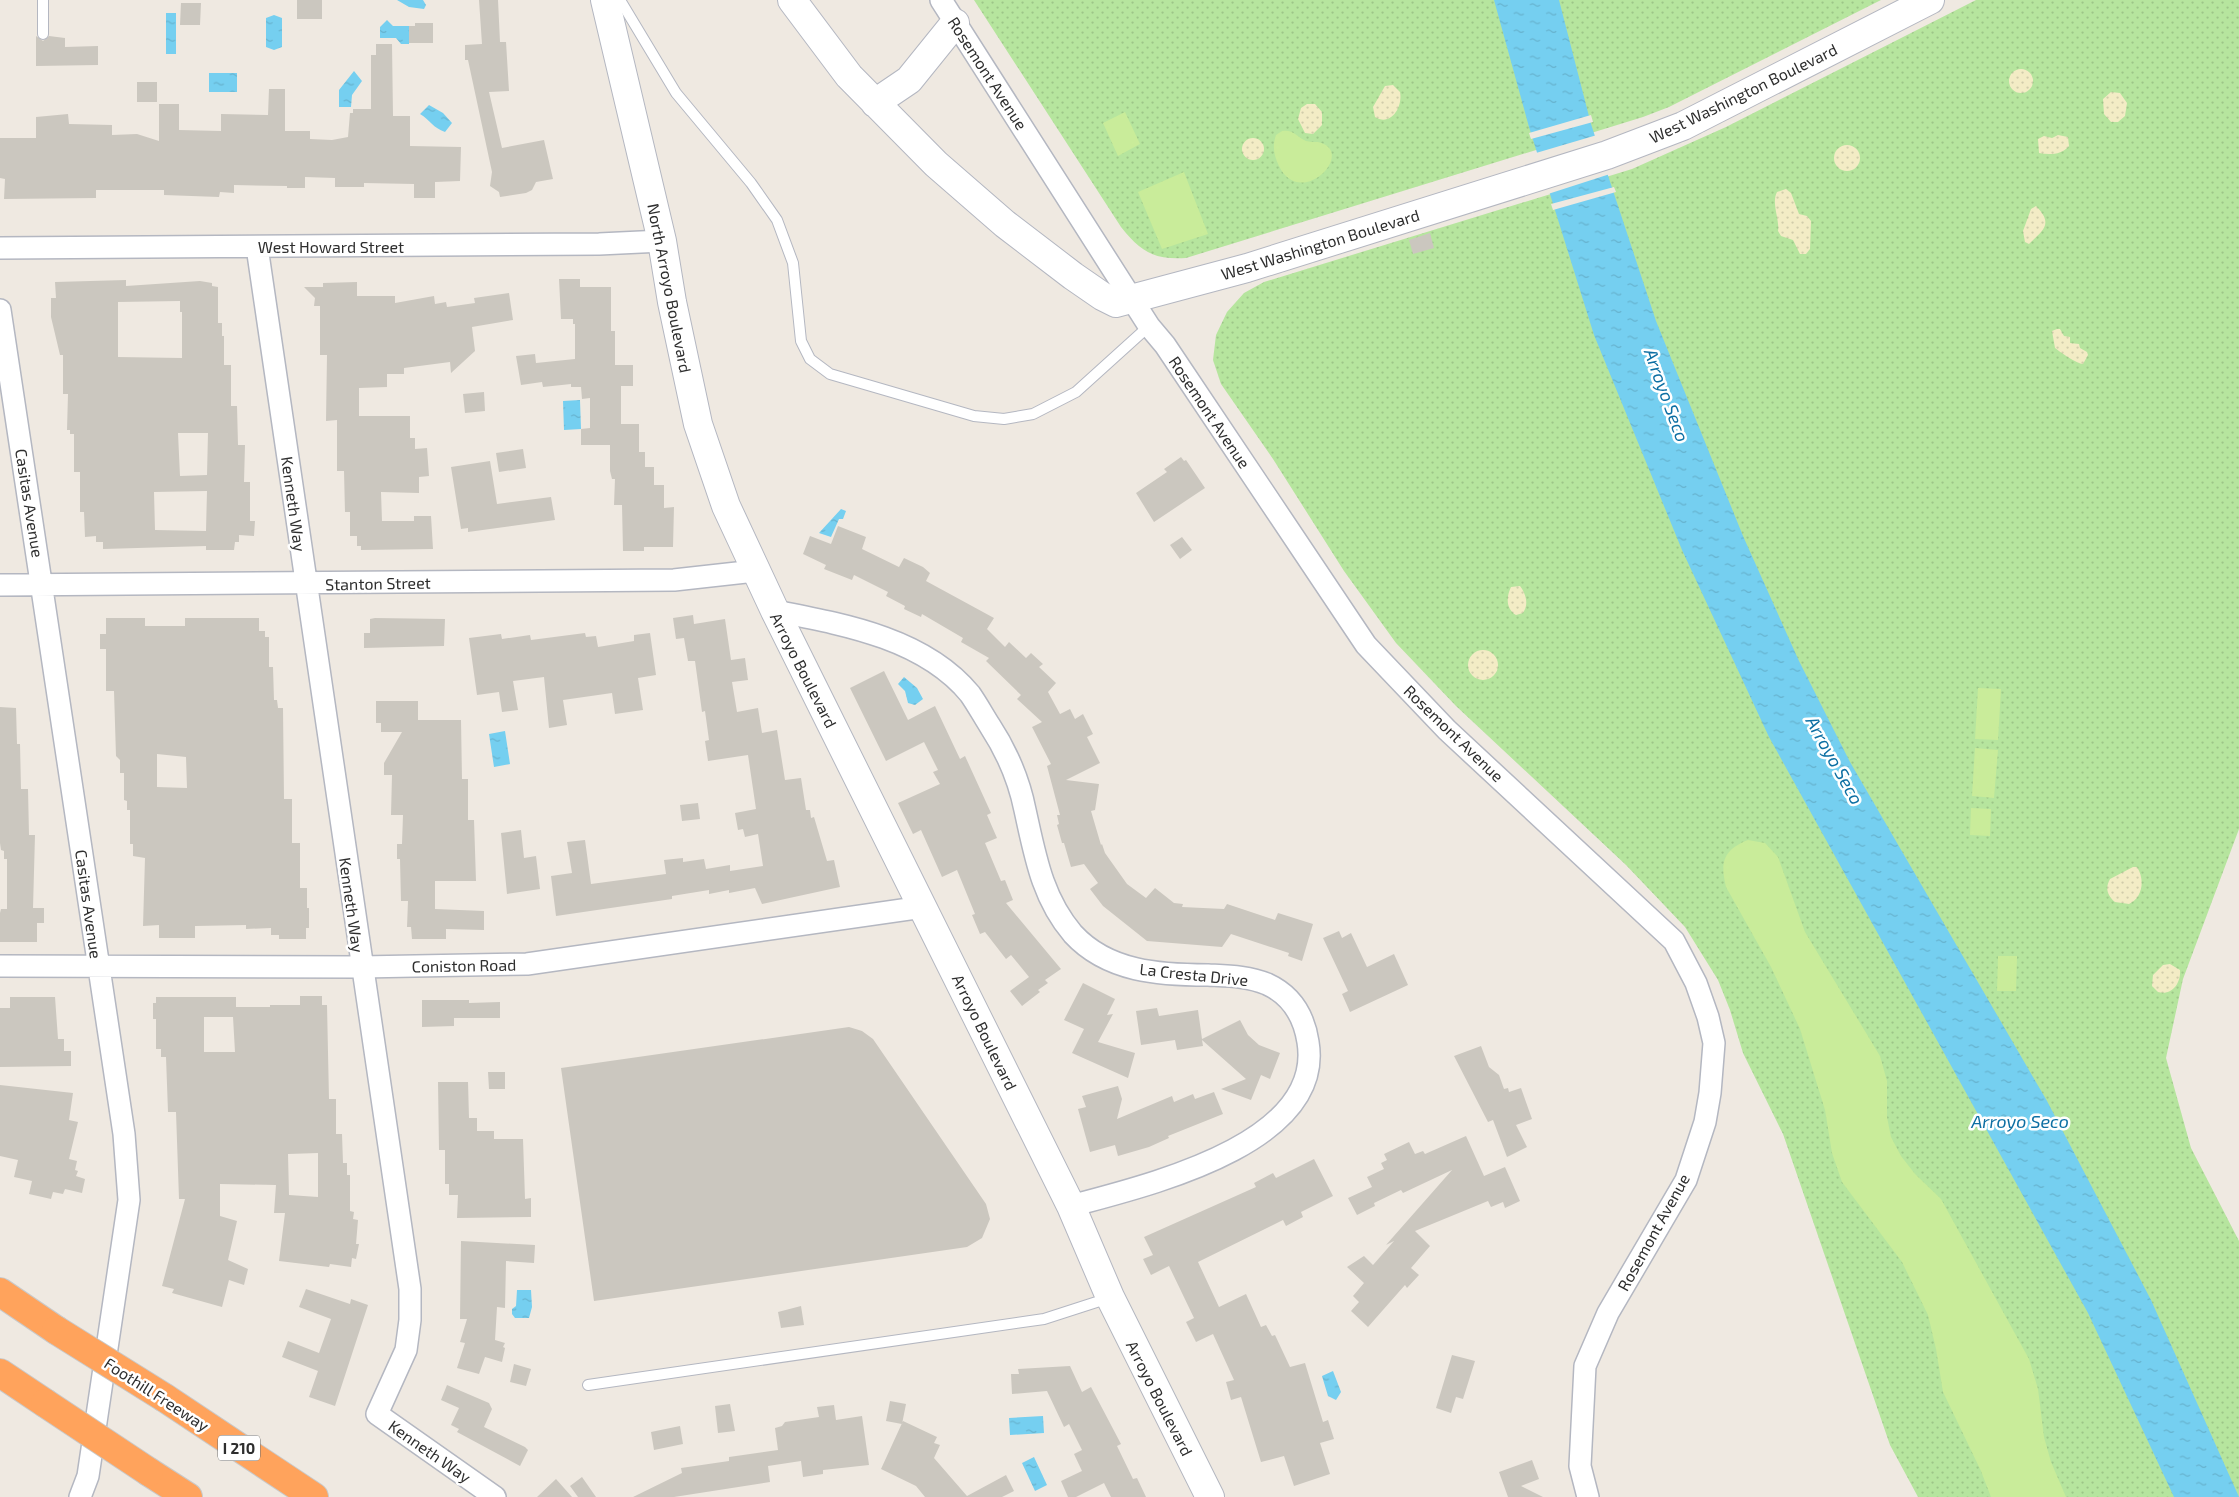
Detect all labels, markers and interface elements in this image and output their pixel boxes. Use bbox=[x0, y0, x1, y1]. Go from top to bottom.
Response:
street label: Rosemont Avenue bbox=[944, 13, 1032, 133]
street label: West Washington Boulevard bbox=[1646, 39, 1840, 147]
street label: North Arroyo Boulevard bbox=[644, 202, 696, 374]
street label: West Washington Boulevard bbox=[1218, 205, 1422, 283]
street label: West Howard Street bbox=[258, 237, 404, 256]
water label: Arroyo Seco bbox=[1640, 344, 1694, 445]
street label: Rosemont Avenue bbox=[1166, 352, 1254, 472]
street label: Casitas Avenue bbox=[12, 447, 48, 559]
street label: Kenneth Way bbox=[278, 455, 310, 553]
street label: Stanton Street bbox=[325, 573, 431, 593]
street label: Arroyo Boulevard bbox=[767, 609, 841, 731]
street label: Rosemont Avenue bbox=[1400, 681, 1508, 785]
water label: Arroyo Seco bbox=[1801, 711, 1868, 808]
street label: Casitas Avenue bbox=[72, 848, 106, 960]
street label: Kenneth Way bbox=[336, 856, 368, 954]
street label: Coniston Road bbox=[412, 955, 516, 975]
street label: La Cresta Drive bbox=[1139, 959, 1249, 989]
street label: Arroyo Boulevard bbox=[949, 971, 1021, 1093]
water label: Arroyo Seco bbox=[1970, 1110, 2069, 1132]
street label: Rosemont Avenue bbox=[1613, 1170, 1693, 1294]
street label: Arroyo Boulevard bbox=[1123, 1337, 1197, 1459]
street label: Foothill Freeway bbox=[101, 1353, 213, 1435]
street label: Kenneth Way bbox=[385, 1416, 475, 1487]
road number: I 210 bbox=[218, 1436, 260, 1460]

